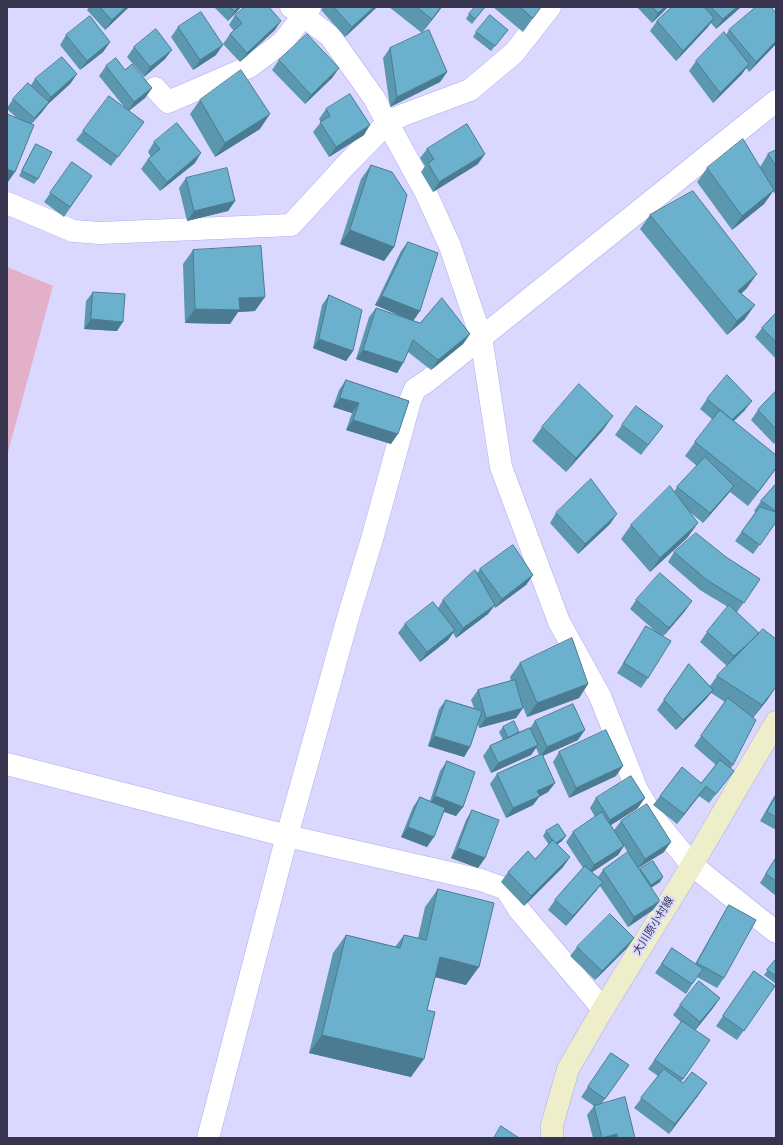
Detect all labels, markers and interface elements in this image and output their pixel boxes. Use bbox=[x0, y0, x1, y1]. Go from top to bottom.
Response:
street label: 大川原小村線 bbox=[631, 895, 677, 957]

